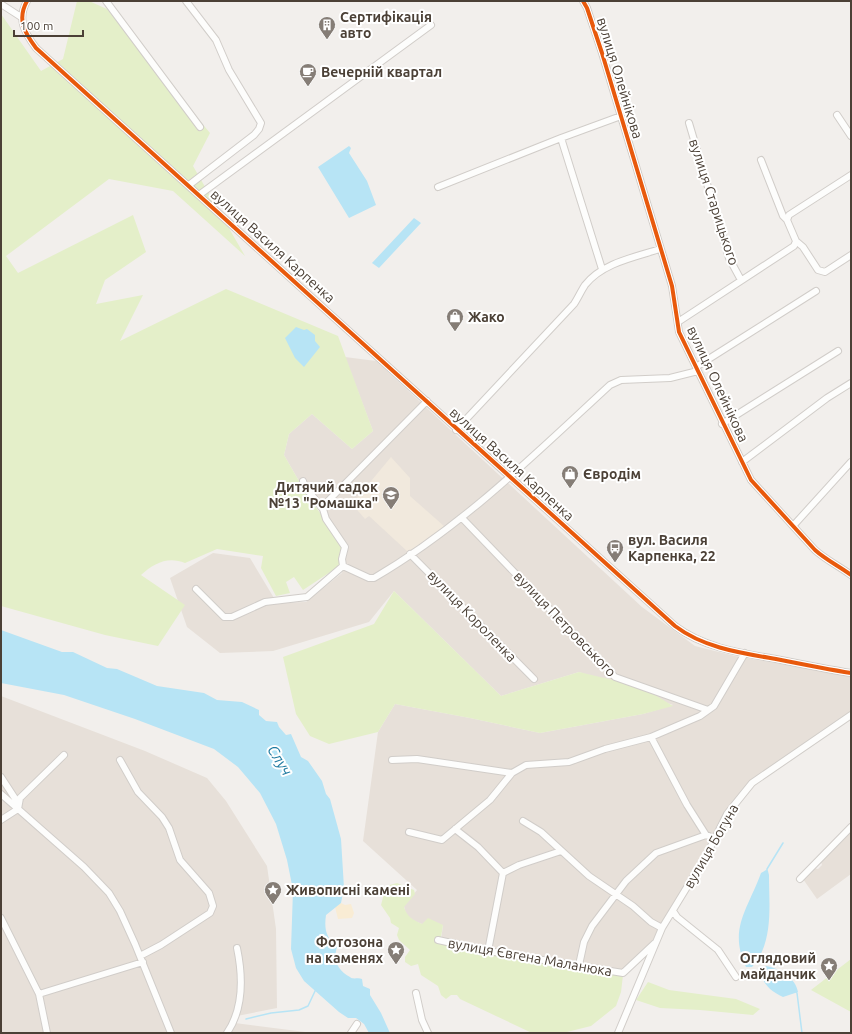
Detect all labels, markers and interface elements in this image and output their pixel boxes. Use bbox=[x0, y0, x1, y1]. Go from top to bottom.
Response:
place label: Сертифікація авто bbox=[340, 9, 432, 41]
scale bar bbox=[14, 12, 83, 38]
building icon: Сертифікація авто bbox=[317, 15, 337, 40]
street label: вулиця Олейнікова bbox=[594, 15, 646, 141]
text: 100 m bbox=[20, 19, 53, 32]
cafe icon: Вечерній квартал bbox=[298, 62, 318, 87]
place label: Вечерній квартал bbox=[321, 64, 442, 80]
street label: вулиця Старицького bbox=[686, 137, 742, 267]
street label: вулиця Василя Карпенка bbox=[208, 186, 338, 306]
shop icon: Жако bbox=[445, 307, 465, 332]
place label: Жако bbox=[468, 309, 505, 325]
street label: вулиця Олейнікова bbox=[684, 323, 752, 445]
street label: вулиця Василя Карпенка bbox=[447, 404, 577, 524]
shop icon: Євродім bbox=[560, 464, 580, 489]
place label: Євродім bbox=[583, 466, 641, 482]
place label: Дитячий садок №13 "Ромашка" bbox=[268, 479, 378, 511]
school or university icon: Дитячий садок №13 "Ромашка" bbox=[381, 485, 401, 510]
place label: вул. Василя Карпенка, 22 bbox=[628, 532, 716, 564]
bus stop icon: вул. Василя Карпенка, 22 bbox=[605, 538, 625, 563]
street label: вулиця Короленка bbox=[424, 567, 520, 665]
street label: вулиця Петровського bbox=[511, 568, 619, 680]
water label: Случ bbox=[264, 742, 296, 779]
street label: вулиця Богуна bbox=[680, 801, 742, 891]
place icon: Живописні камені bbox=[263, 880, 283, 905]
place label: Живописні камені bbox=[286, 882, 410, 898]
place label: Фотозона на каменях bbox=[306, 934, 383, 966]
street label: вулиця Євгена Маланюка bbox=[447, 935, 613, 979]
place icon: Фотозона на каменях bbox=[386, 940, 406, 965]
place label: Оглядовий майданчик bbox=[740, 950, 816, 982]
place icon: Оглядовий майданчик bbox=[819, 956, 839, 981]

